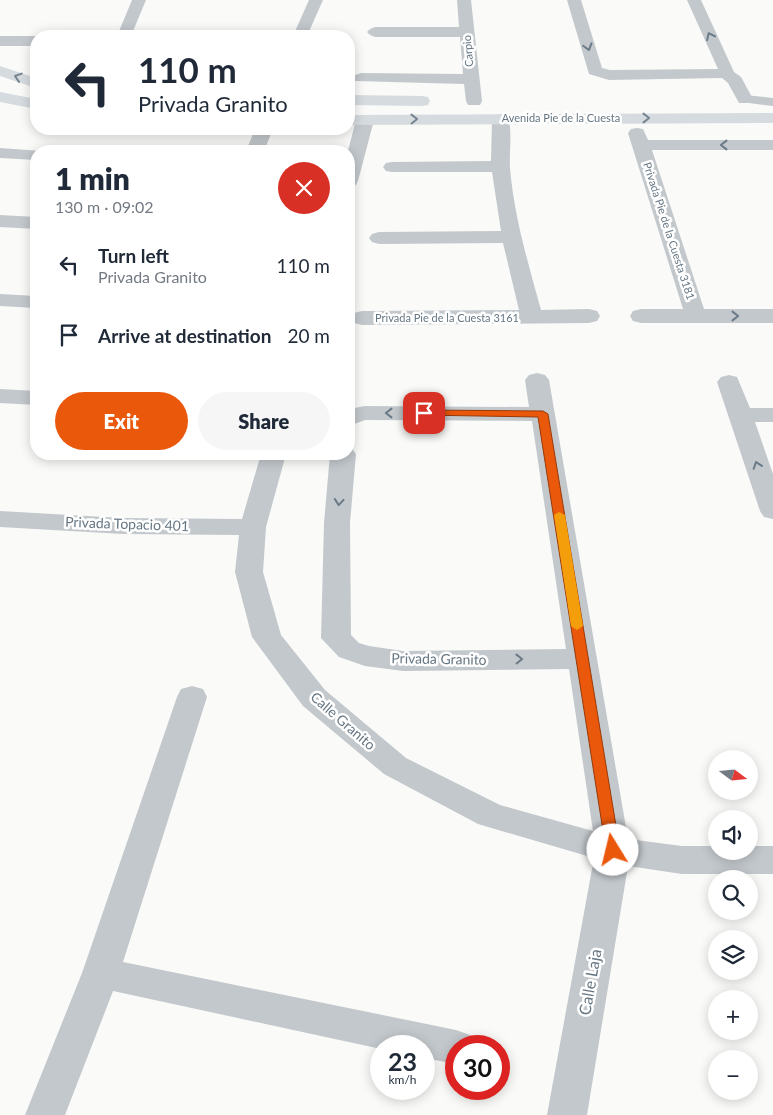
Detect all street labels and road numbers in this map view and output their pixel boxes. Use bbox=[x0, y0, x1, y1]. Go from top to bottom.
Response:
street label: Carpio bbox=[460, 35, 475, 67]
street label: Avenida Pie de la Cuesta bbox=[502, 111, 620, 124]
street label: Privada Pie de la Cuesta 3181 bbox=[641, 160, 698, 301]
street label: Privada Pie de la Cuesta 3161 bbox=[375, 311, 519, 324]
street label: Privada Topacio 401 bbox=[65, 513, 189, 534]
street label: Privada Granito bbox=[391, 649, 487, 668]
street label: Calle Granito bbox=[308, 688, 379, 753]
street label: Calle Laja bbox=[574, 947, 605, 1016]

